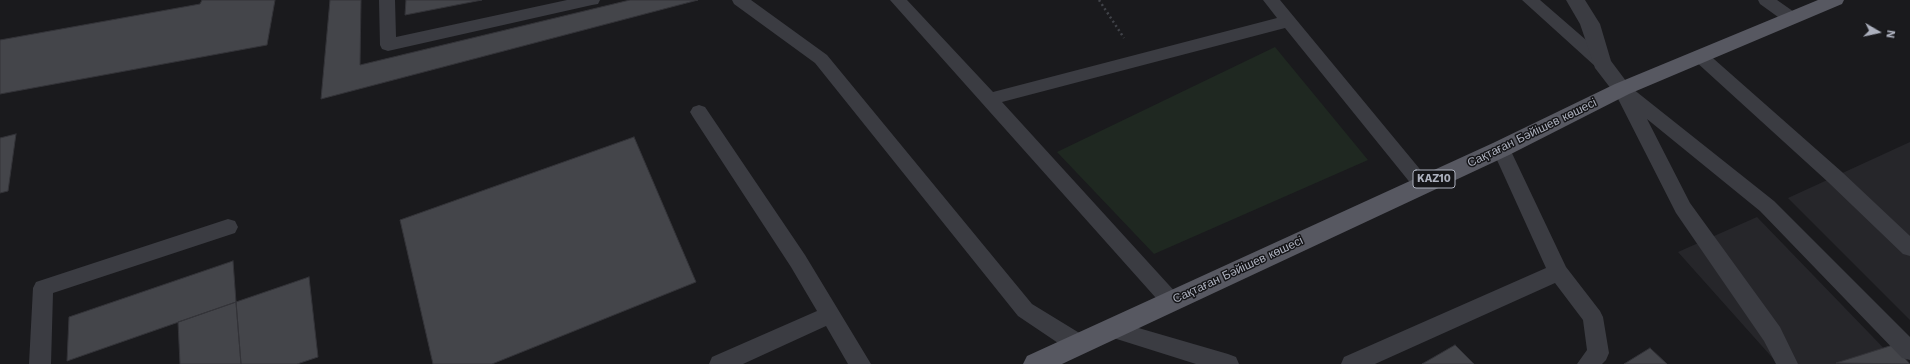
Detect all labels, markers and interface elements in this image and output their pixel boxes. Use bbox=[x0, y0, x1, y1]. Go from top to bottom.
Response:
north arrow bbox=[1858, 12, 1898, 52]
text: N bbox=[1883, 29, 1897, 39]
street label: Сақтаған Бәйішев көшесі bbox=[1465, 95, 1599, 171]
road number: KAZ10 bbox=[1413, 170, 1455, 188]
street label: Сақтаған Бәйішев көшесі bbox=[1171, 233, 1305, 307]

